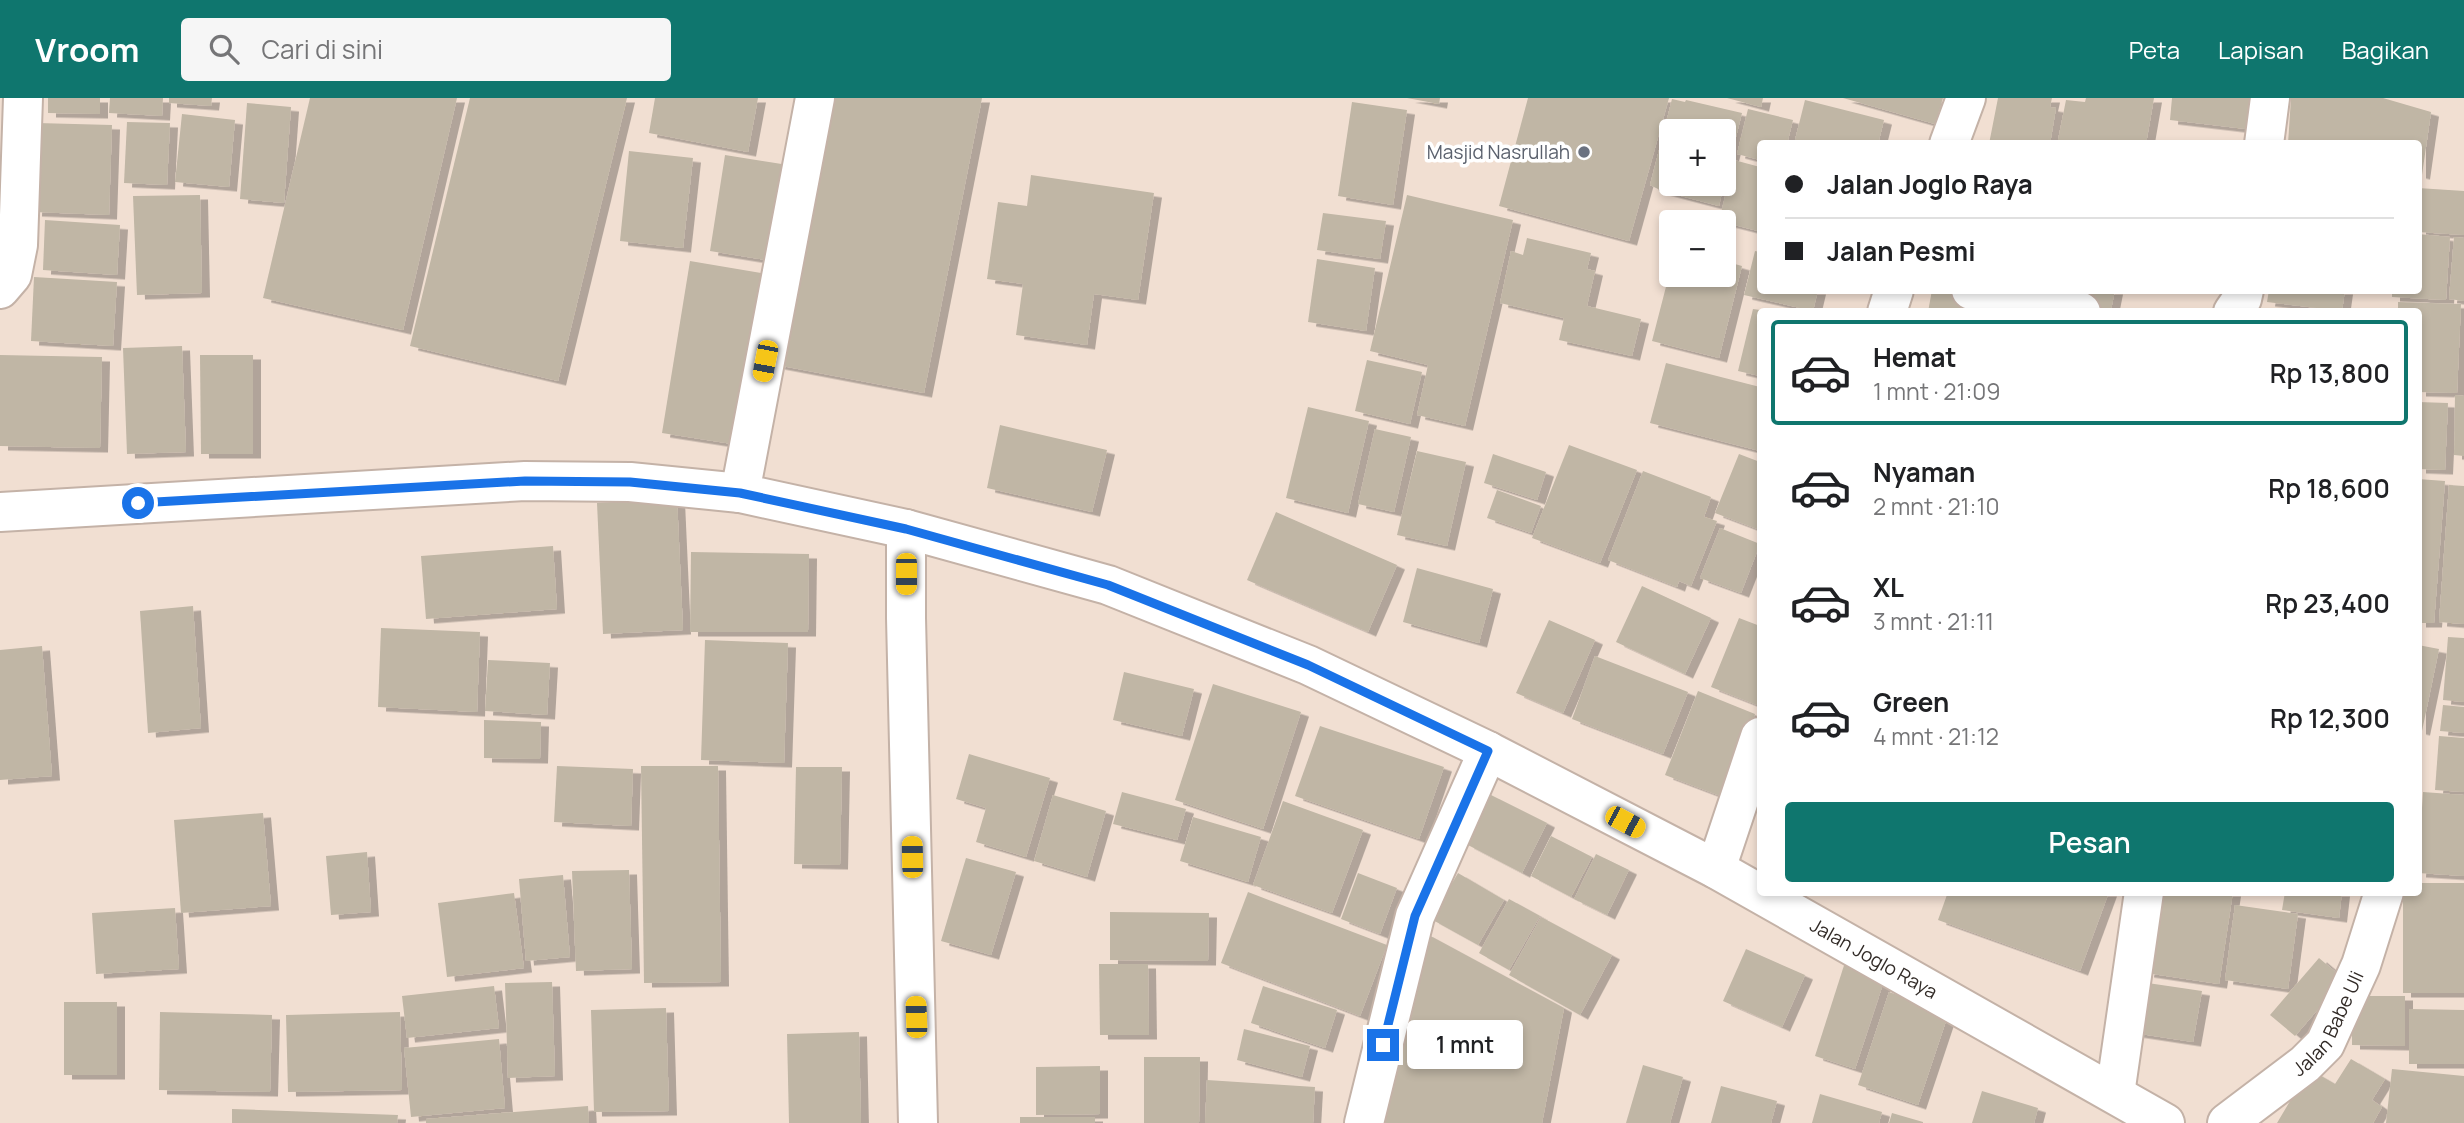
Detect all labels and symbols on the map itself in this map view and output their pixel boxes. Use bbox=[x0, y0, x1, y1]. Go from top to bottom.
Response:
place label: Masjid Nasrullah bbox=[1427, 139, 1570, 165]
marker: Masjid Nasrullah bbox=[1576, 144, 1592, 160]
car bbox=[751, 338, 780, 384]
route start bbox=[122, 487, 154, 519]
car bbox=[896, 553, 917, 595]
car bbox=[1602, 803, 1649, 841]
car bbox=[902, 836, 923, 878]
street label: Jalan Joglo Raya bbox=[1806, 912, 1942, 1005]
street label: Jalan Babe Uli bbox=[2287, 967, 2370, 1082]
car bbox=[905, 996, 928, 1038]
callout: 1 mnt bbox=[1408, 1020, 1523, 1070]
route end bbox=[1367, 1029, 1399, 1061]

